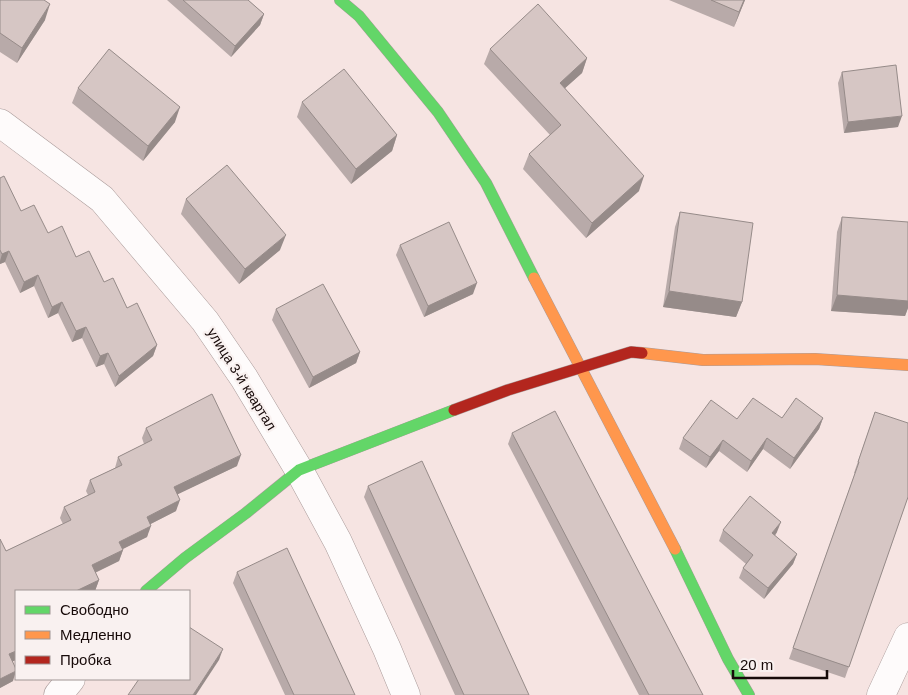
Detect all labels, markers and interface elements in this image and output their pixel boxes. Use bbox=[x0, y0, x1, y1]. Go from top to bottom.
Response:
street label: улица 3-й квартал bbox=[204, 325, 280, 433]
legend bbox=[15, 590, 190, 680]
text: Свободно bbox=[60, 601, 129, 618]
text: Медленно bbox=[60, 626, 131, 643]
scale bar bbox=[733, 648, 827, 680]
text: Пробка bbox=[60, 651, 112, 668]
text: 20 m bbox=[740, 656, 773, 673]

